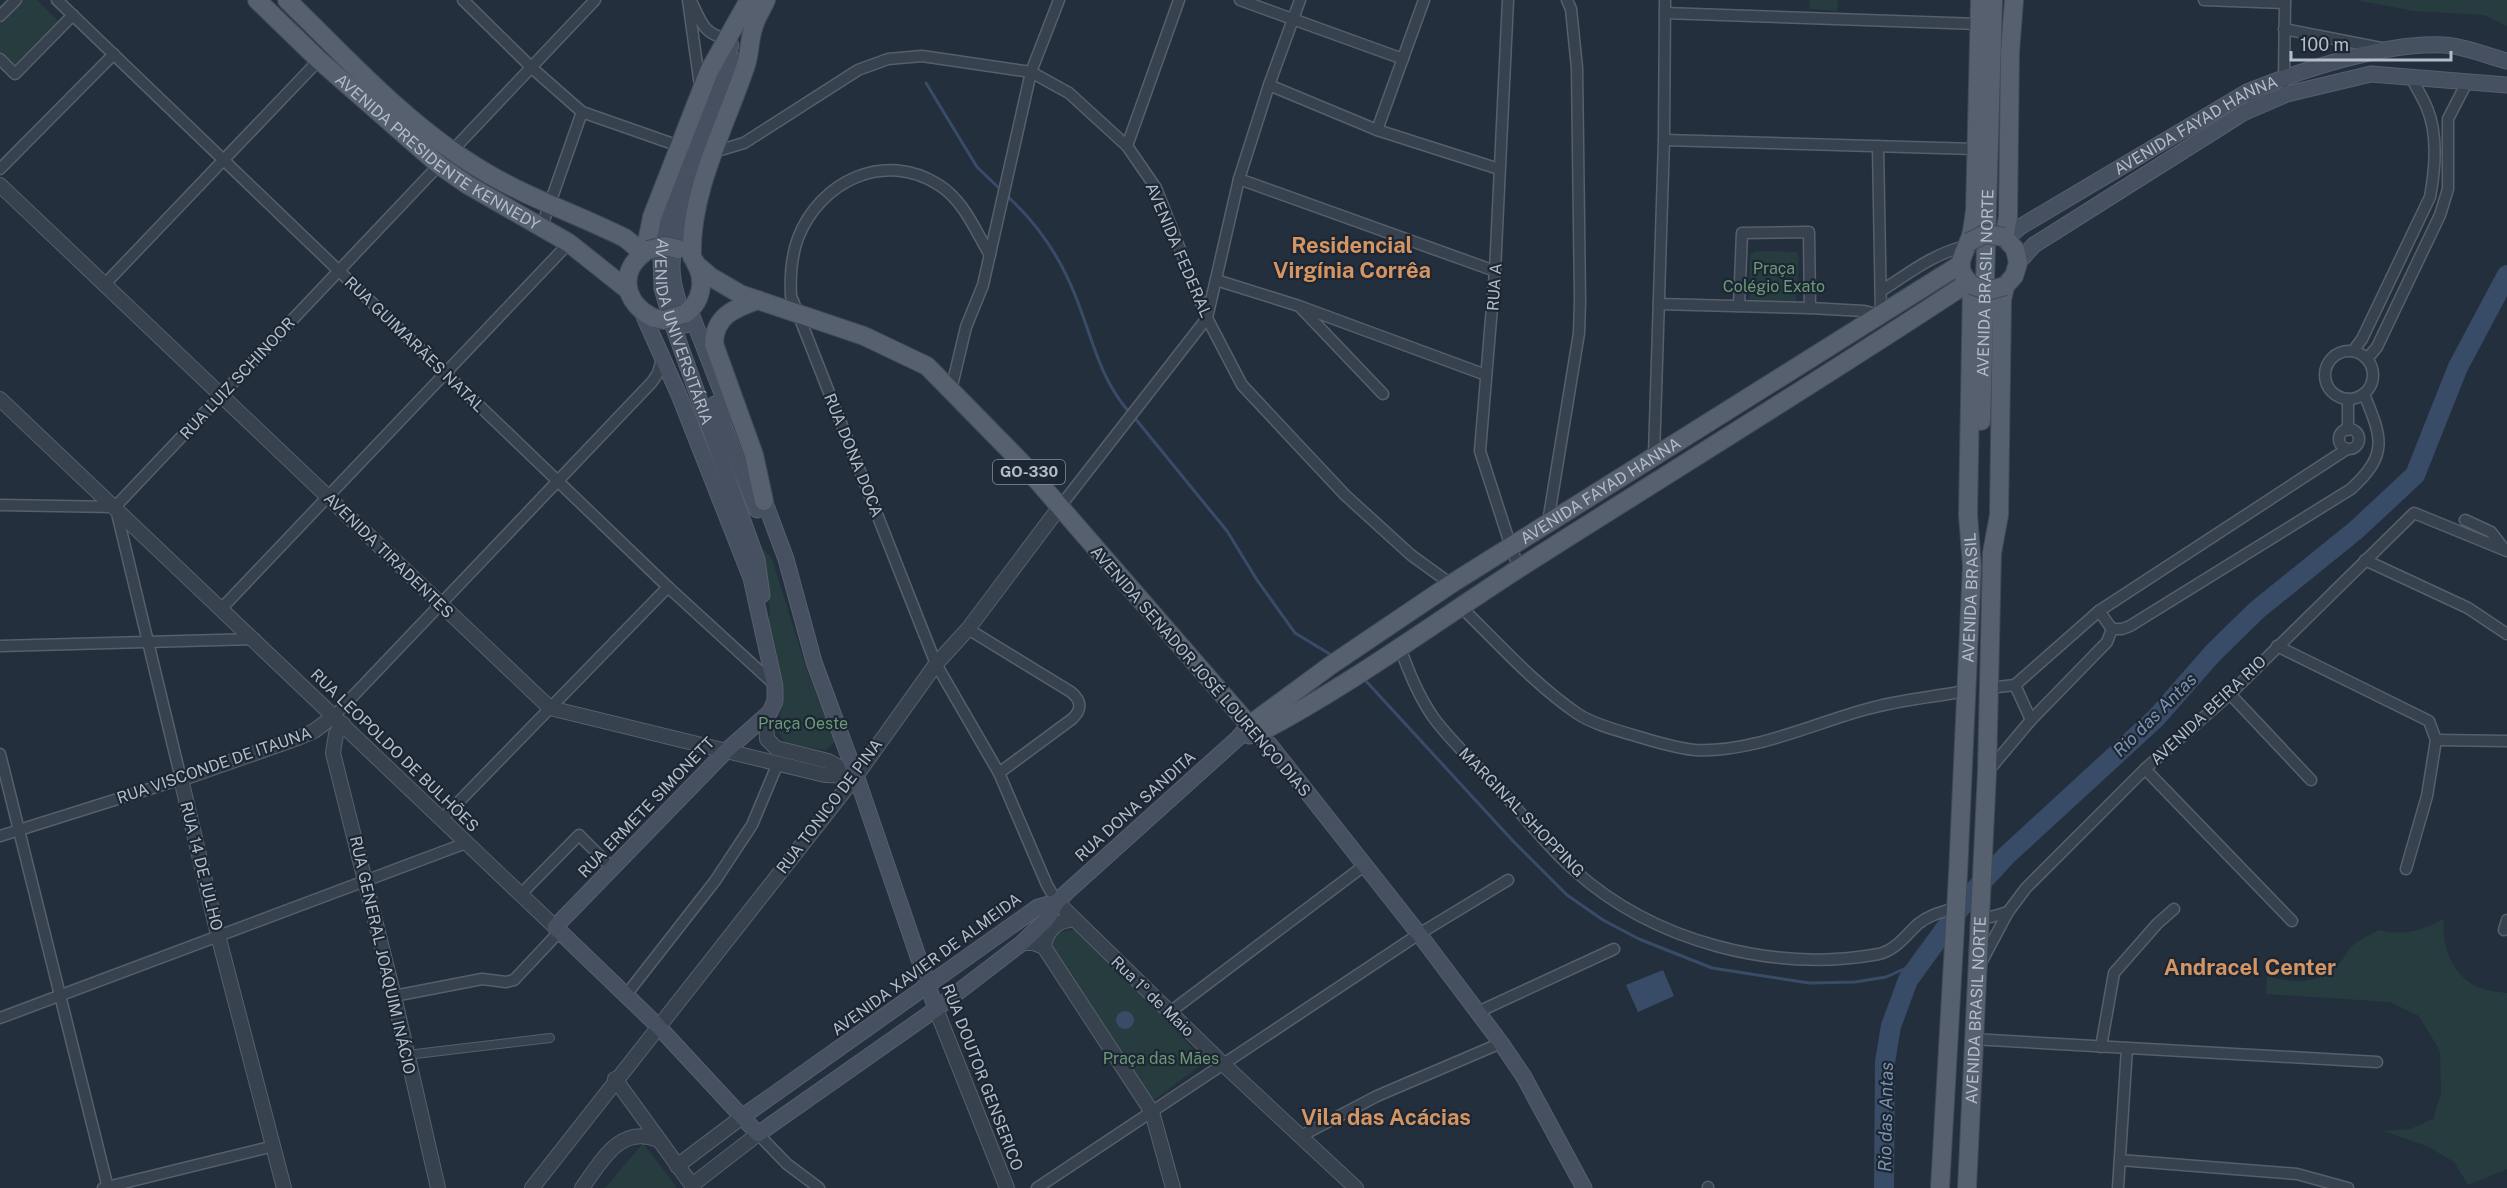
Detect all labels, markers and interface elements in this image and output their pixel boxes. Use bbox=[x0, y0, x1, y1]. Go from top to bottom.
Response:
scale bar bbox=[2291, 24, 2452, 62]
text: 100 m bbox=[2300, 34, 2349, 55]
street label: AVENIDA PRESIDENTE KENNEDY bbox=[331, 70, 543, 234]
street label: AVENIDA FAYAD HANNA bbox=[2111, 72, 2280, 179]
street label: AVENIDA FEDERAL bbox=[1141, 180, 1216, 321]
street label: AVENIDA BRASIL NORTE bbox=[1973, 189, 1998, 377]
district label: Residencial Virgínia Corrêa bbox=[1273, 232, 1431, 283]
street label: AVENIDA UNIVERSITÁRIA bbox=[651, 237, 717, 427]
park label: Praça Colégio Exato bbox=[1723, 259, 1825, 296]
street label: RUA A bbox=[1483, 263, 1506, 312]
street label: RUA GUIMARÃES NATAL bbox=[341, 272, 489, 416]
street label: RUA LUIZ SCHINOOR bbox=[176, 313, 299, 443]
street label: RUA DONA DOCA bbox=[820, 391, 887, 520]
street label: AVENIDA FAYAD HANNA bbox=[1517, 433, 1684, 548]
road number: GO-330 bbox=[993, 460, 1065, 484]
street label: AVENIDA TIRADENTES bbox=[320, 489, 457, 622]
street label: AVENIDA BRASIL bbox=[1959, 532, 1982, 663]
street label: AVENIDA SENADOR JOSÉ LOURENÇO DIAS bbox=[1087, 542, 1315, 800]
street label: AVENIDA BEIRA RIO bbox=[2146, 652, 2270, 769]
street label: RUA LEOPOLDO DE BULHÕES bbox=[307, 664, 483, 836]
water label: Rio das Antas bbox=[2108, 668, 2201, 761]
park label: Praça Oeste bbox=[758, 714, 848, 733]
street label: RUA VISCONDE DE ITAUNA bbox=[114, 723, 314, 808]
street label: RUA ERMETE SIMONETT bbox=[574, 733, 719, 881]
street label: RUA TONICO DE PINA bbox=[773, 735, 886, 877]
street label: MARGINAL SHOPPING bbox=[1455, 744, 1588, 881]
street label: RUA DONA SANDITA bbox=[1071, 747, 1199, 865]
street label: RUA 14 DE JULHO bbox=[176, 800, 227, 933]
street label: RUA GENERAL JOAQUIM INÁCIO bbox=[346, 834, 420, 1076]
street label: AVENIDA XAVIER DE ALMEIDA bbox=[828, 889, 1025, 1040]
street label: AVENIDA BRASIL NORTE bbox=[1962, 916, 1990, 1105]
street label: Rua 1º de Maio bbox=[1107, 952, 1198, 1041]
district label: Andracel Center bbox=[2164, 954, 2336, 980]
street label: RUA DOUTOR GENSERICO bbox=[938, 981, 1027, 1173]
park label: Praça das Mães bbox=[1103, 1049, 1219, 1068]
water label: Rio das Antas bbox=[1874, 1062, 1897, 1172]
district label: Vila das Acácias bbox=[1301, 1104, 1471, 1130]

